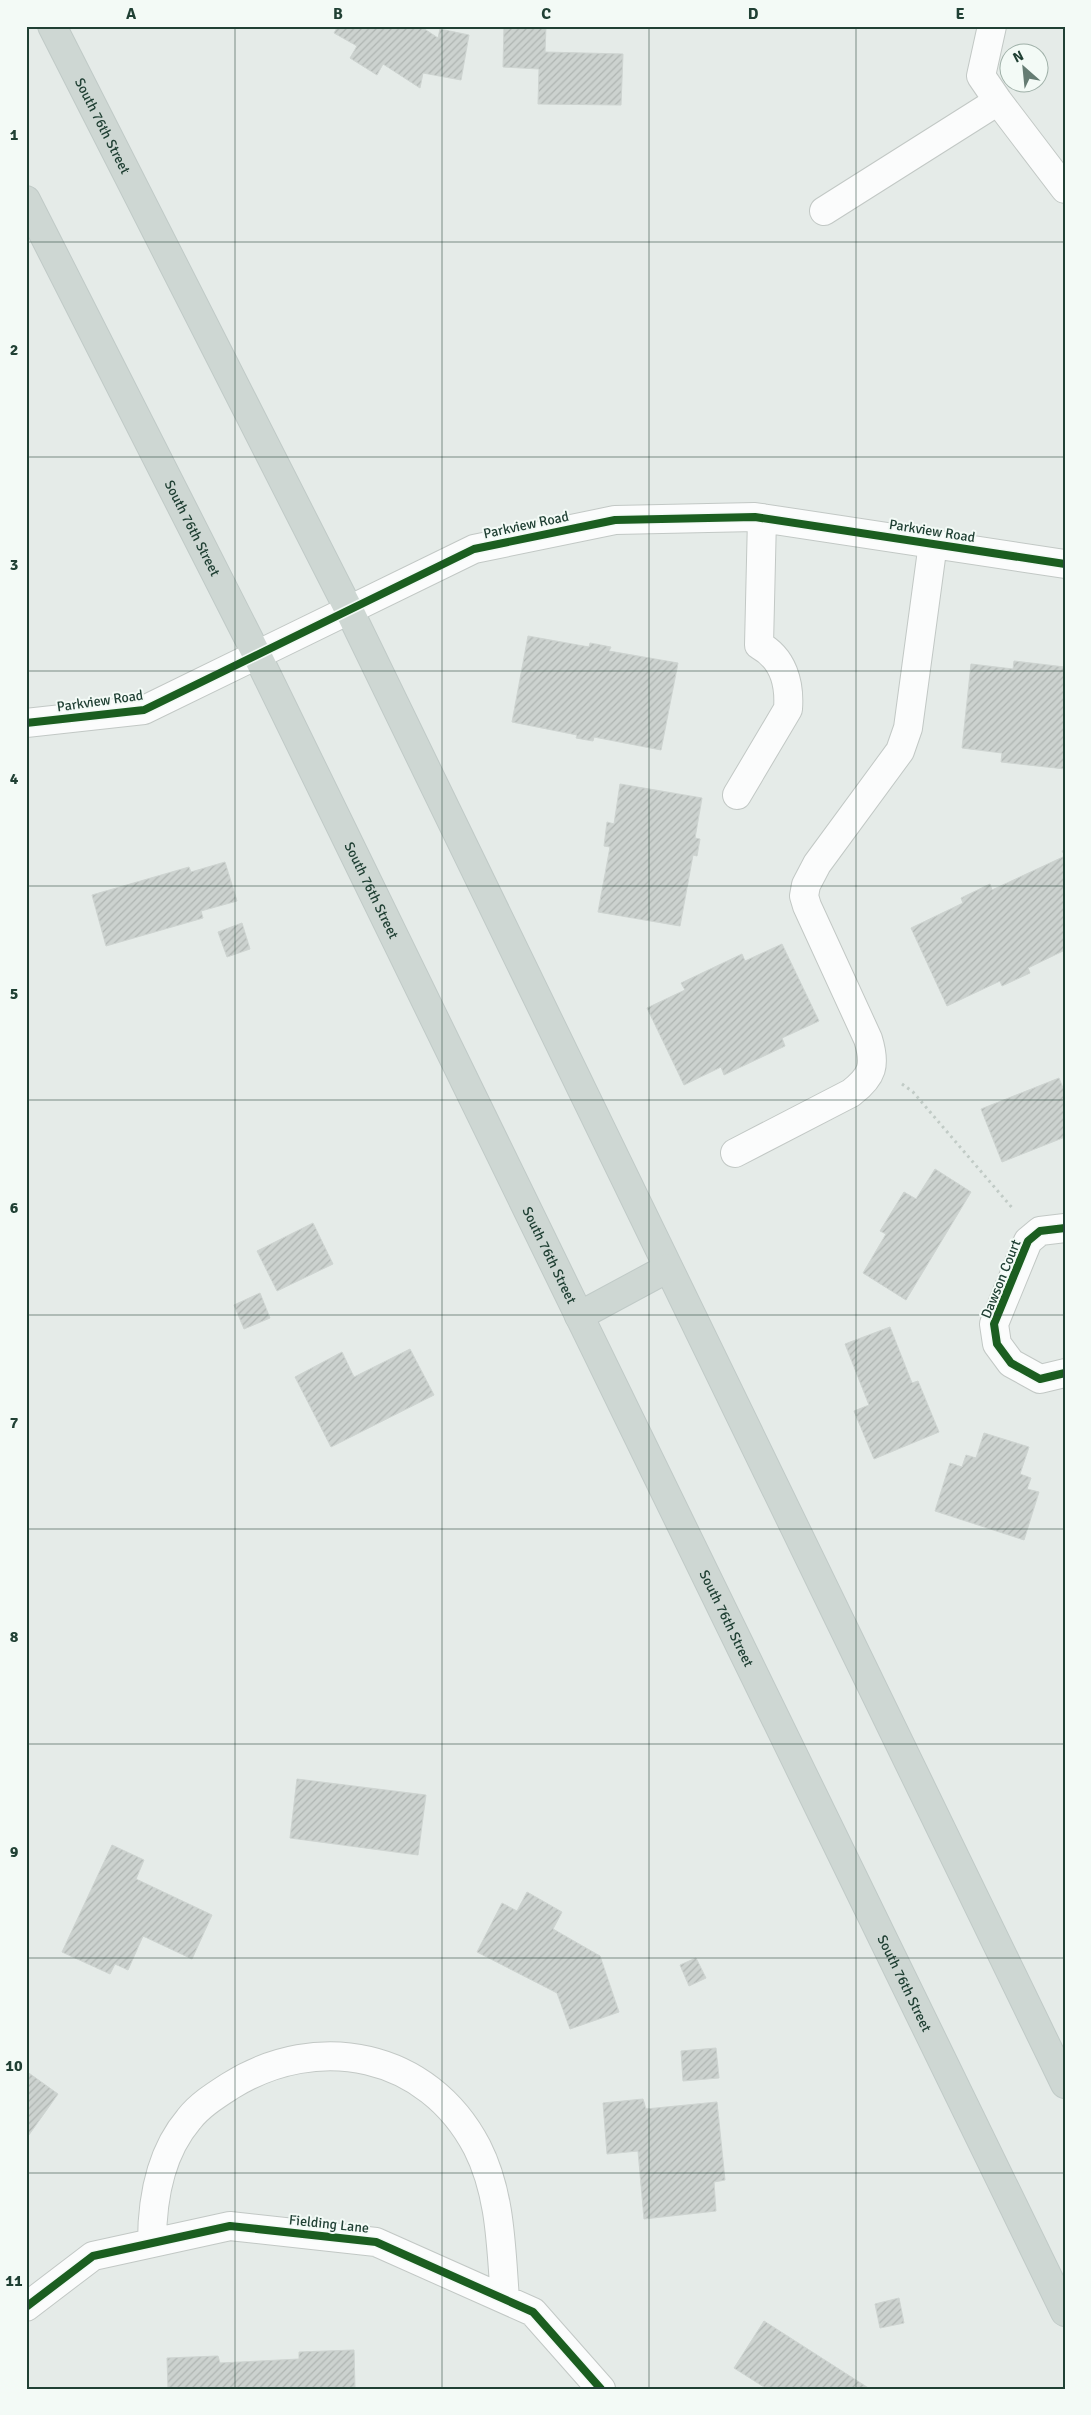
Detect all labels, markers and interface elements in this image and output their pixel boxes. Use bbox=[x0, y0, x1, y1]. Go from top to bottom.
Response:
text: A bbox=[126, 4, 137, 24]
text: B bbox=[333, 4, 343, 24]
text: C bbox=[541, 4, 551, 24]
text: D bbox=[748, 4, 759, 24]
text: E bbox=[955, 4, 965, 24]
north arrow bbox=[998, 42, 1048, 92]
text: N bbox=[1010, 47, 1027, 67]
street label: South 76th Street bbox=[71, 75, 134, 177]
text: 1 bbox=[10, 125, 19, 145]
text: 2 bbox=[10, 340, 18, 360]
street label: South 76th Street bbox=[161, 477, 224, 579]
street label: Parkview Road bbox=[482, 508, 570, 542]
street label: Parkview Road bbox=[888, 516, 976, 546]
text: 3 bbox=[10, 555, 18, 575]
street label: Parkview Road bbox=[56, 687, 144, 715]
text: 4 bbox=[10, 769, 19, 789]
street label: South 76th Street bbox=[341, 839, 403, 942]
text: 5 bbox=[10, 984, 18, 1004]
text: 6 bbox=[10, 1198, 19, 1218]
street label: South 76th Street bbox=[519, 1204, 580, 1306]
street label: Dawson Court bbox=[977, 1237, 1025, 1321]
text: 7 bbox=[10, 1413, 19, 1433]
street label: South 76th Street bbox=[696, 1567, 758, 1670]
text: 8 bbox=[10, 1627, 19, 1647]
text: 9 bbox=[10, 1842, 19, 1862]
street label: South 76th Street bbox=[874, 1932, 936, 2034]
text: 10 bbox=[5, 2056, 23, 2076]
street label: Fielding Lane bbox=[288, 2211, 370, 2237]
text: 11 bbox=[5, 2271, 23, 2291]

